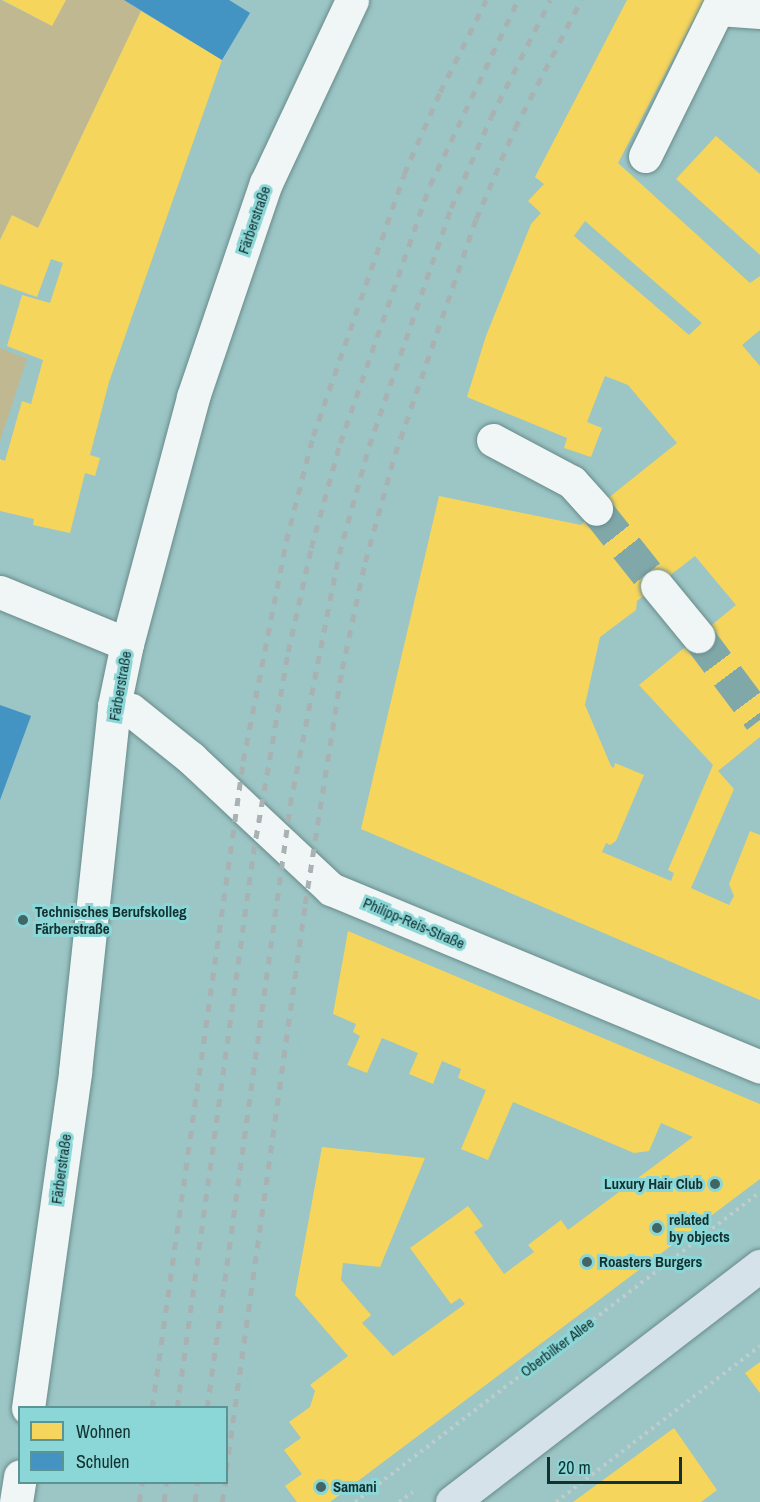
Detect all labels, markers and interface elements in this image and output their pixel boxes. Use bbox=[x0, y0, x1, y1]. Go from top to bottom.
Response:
street label: Färberstraße bbox=[234, 184, 274, 256]
street label: Färberstraße bbox=[105, 650, 135, 722]
street label: Philipp-Reis-Straße bbox=[360, 893, 468, 953]
place label: Technisches Berufskolleg Färberstraße bbox=[35, 902, 187, 937]
marker: Technisches Berufskolleg Färberstraße bbox=[16, 913, 30, 927]
street label: Färberstraße bbox=[47, 1133, 75, 1205]
place label: Luxury Hair Club bbox=[604, 1175, 703, 1193]
marker: Luxury Hair Club bbox=[708, 1177, 722, 1191]
place label: related by objects bbox=[669, 1210, 730, 1245]
marker: related by objects bbox=[650, 1221, 664, 1235]
place label: Roasters Burgers bbox=[599, 1253, 702, 1271]
marker: Roasters Burgers bbox=[580, 1255, 594, 1269]
street label: Oberbilker Allee bbox=[516, 1313, 598, 1381]
legend bbox=[18, 1406, 228, 1484]
text: Wohnen bbox=[76, 1419, 131, 1444]
scale bar bbox=[550, 1445, 685, 1483]
text: Schulen bbox=[76, 1449, 129, 1474]
text: 20 m bbox=[558, 1455, 591, 1480]
place label: Samani bbox=[333, 1478, 377, 1496]
marker: Samani bbox=[314, 1480, 328, 1494]

